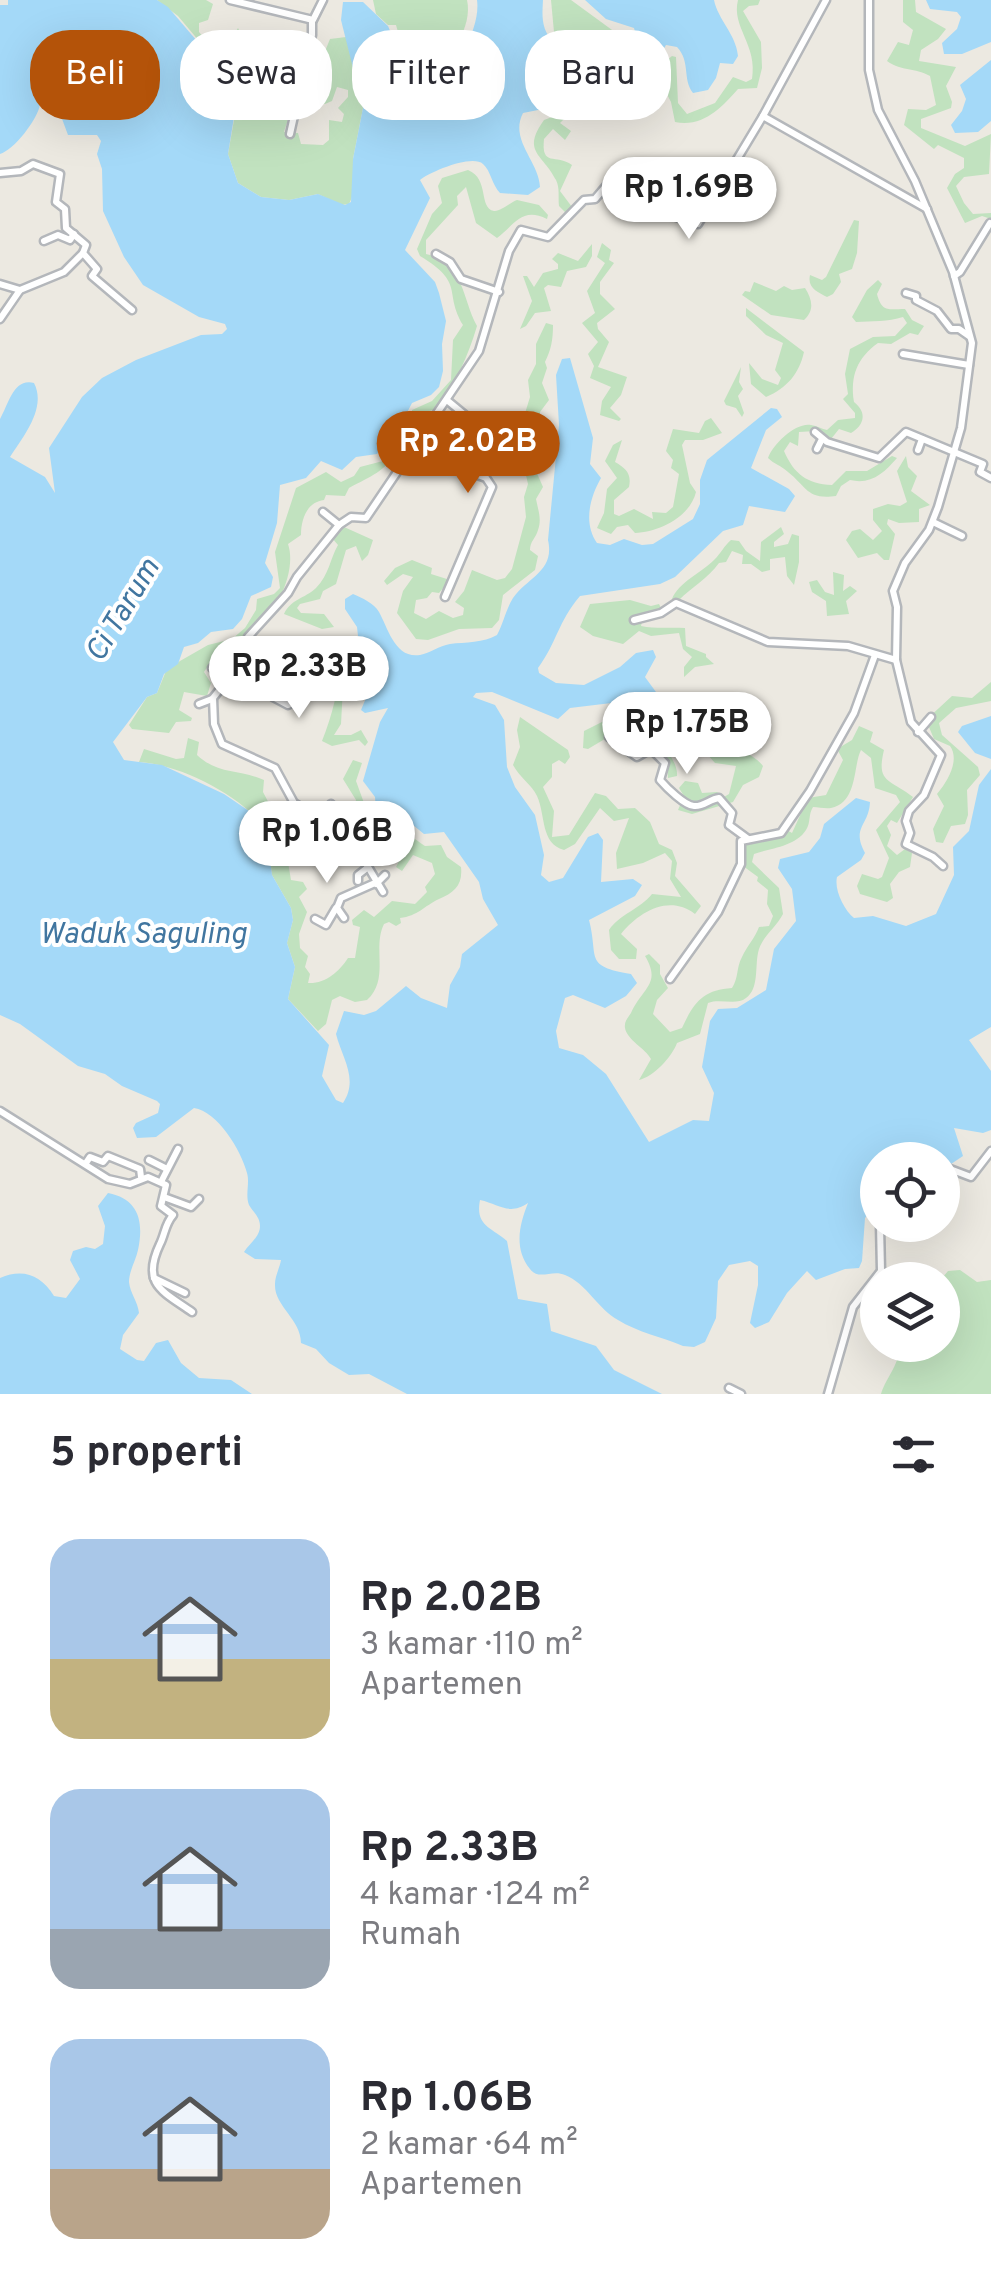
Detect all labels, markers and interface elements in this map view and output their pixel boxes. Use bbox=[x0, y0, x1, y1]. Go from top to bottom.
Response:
chip: Beli bbox=[30, 30, 160, 120]
chip: Sewa bbox=[180, 30, 332, 120]
chip: Filter bbox=[352, 30, 505, 120]
chip: Baru bbox=[525, 30, 671, 120]
pin: Rp 1.69B bbox=[586, 157, 792, 242]
text: Rp 1.69B bbox=[624, 169, 754, 209]
pin: Rp 2.02B bbox=[365, 411, 571, 496]
text: Rp 2.02B bbox=[399, 423, 537, 463]
water label: Ci Tarum bbox=[79, 552, 170, 669]
pin: Rp 2.33B bbox=[196, 636, 402, 721]
text: Rp 2.33B bbox=[231, 648, 367, 688]
pin: Rp 1.75B bbox=[584, 692, 790, 777]
text: Rp 1.75B bbox=[624, 704, 750, 744]
pin: Rp 1.06B bbox=[224, 801, 430, 886]
text: Rp 1.06B bbox=[261, 813, 393, 853]
water label: Waduk Saguling bbox=[39, 917, 247, 954]
map controls bbox=[860, 1142, 960, 1362]
button: locate bbox=[860, 1142, 960, 1242]
button: layers bbox=[860, 1262, 960, 1362]
icon: filters bbox=[886, 1427, 941, 1482]
text: 5 properti bbox=[50, 1428, 243, 1481]
text: Rp 2.02B bbox=[360, 1573, 542, 1626]
icon: home bbox=[130, 1579, 250, 1699]
text: 3 kamar · 110 m² bbox=[360, 1626, 583, 1666]
text: Apartemen bbox=[360, 1666, 523, 1706]
text: Rp 2.33B bbox=[360, 1823, 539, 1876]
icon: home bbox=[130, 1829, 250, 1949]
text: 4 kamar · 124 m² bbox=[360, 1876, 590, 1916]
text: Rumah bbox=[360, 1916, 461, 1956]
text: Rp 1.06B bbox=[360, 2073, 533, 2126]
icon: home bbox=[130, 2079, 250, 2199]
text: 2 kamar · 64 m² bbox=[360, 2126, 578, 2166]
text: Apartemen bbox=[360, 2166, 523, 2206]

